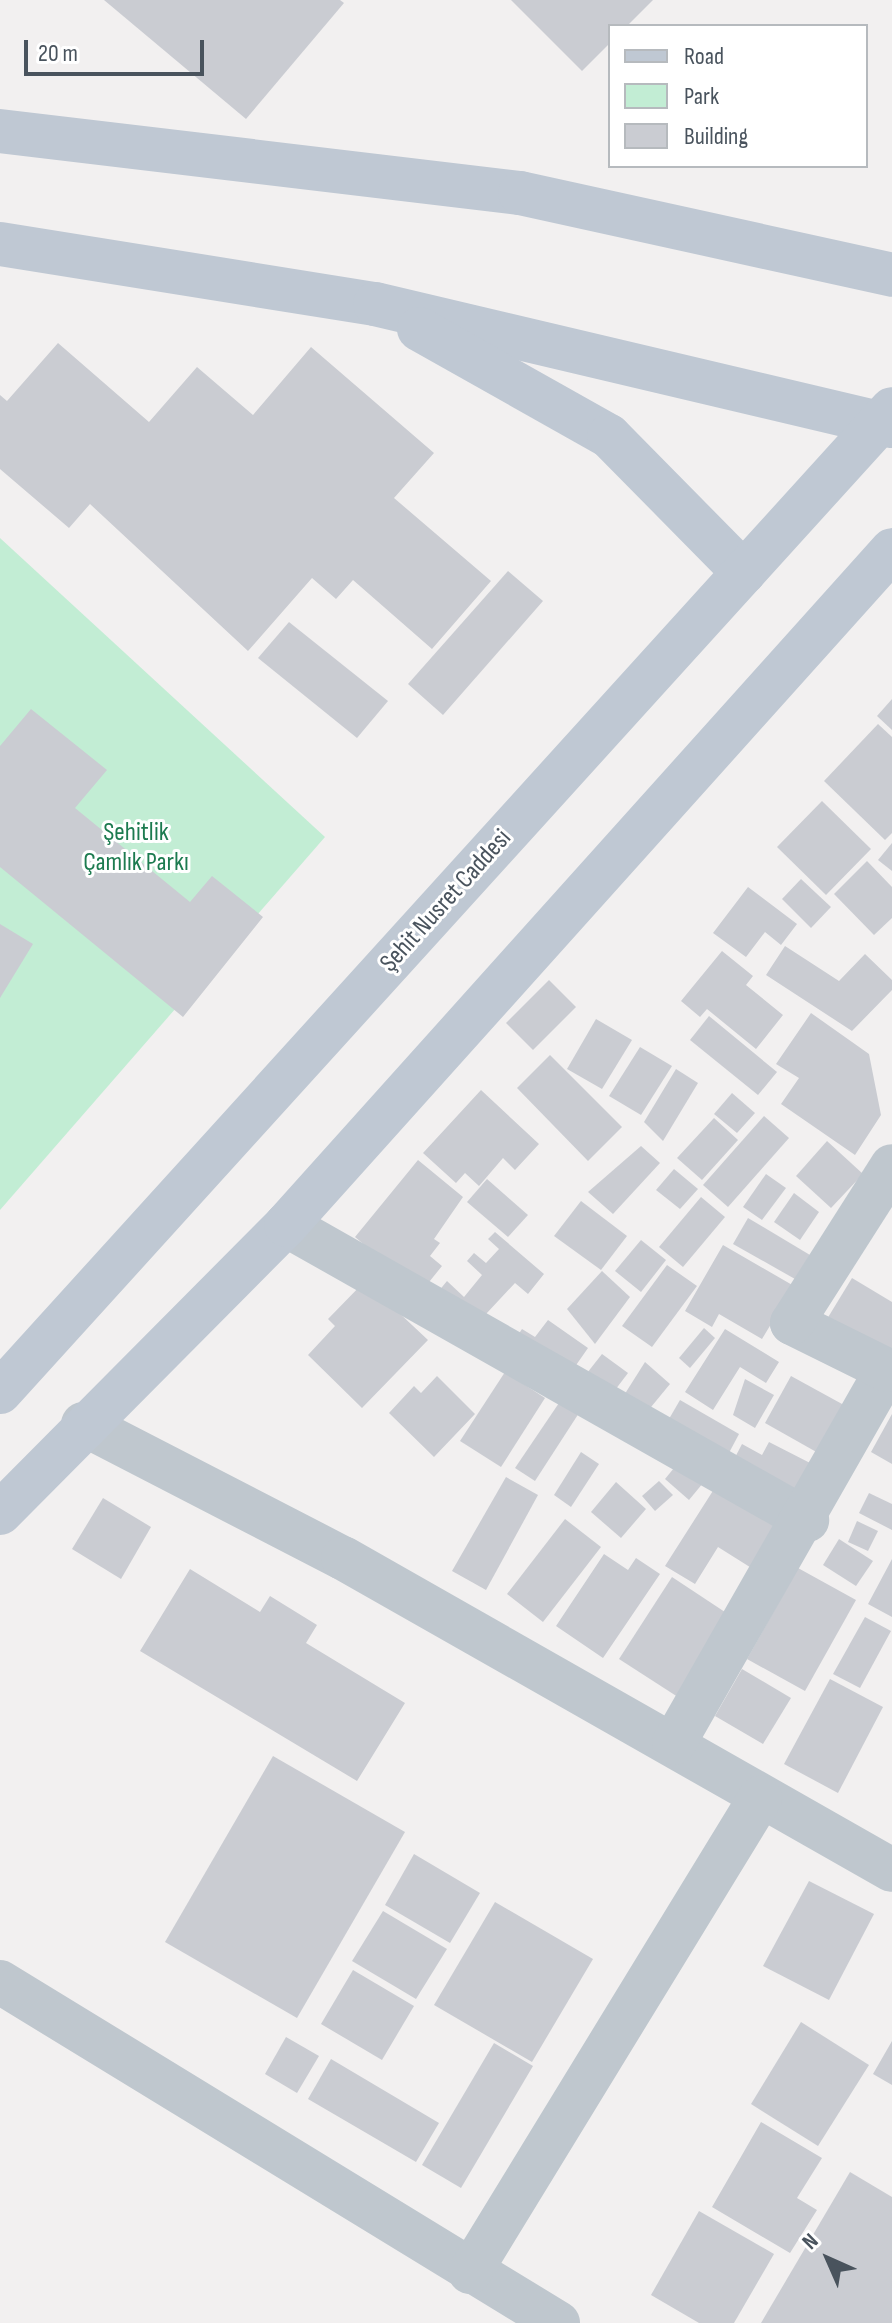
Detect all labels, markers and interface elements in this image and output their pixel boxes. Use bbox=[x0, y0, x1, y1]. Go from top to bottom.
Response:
scale bar bbox=[28, 24, 208, 74]
legend bbox=[608, 24, 868, 168]
text: 20 m bbox=[38, 39, 78, 68]
text: Road bbox=[684, 42, 724, 71]
text: Park bbox=[684, 82, 719, 111]
text: Building bbox=[684, 122, 748, 151]
park label: Şehitlik Çamlık Parkı bbox=[83, 817, 189, 878]
street label: Şehit Nusret Caddesi bbox=[374, 823, 518, 979]
north arrow bbox=[788, 2219, 868, 2299]
text: N bbox=[797, 2228, 824, 2255]

